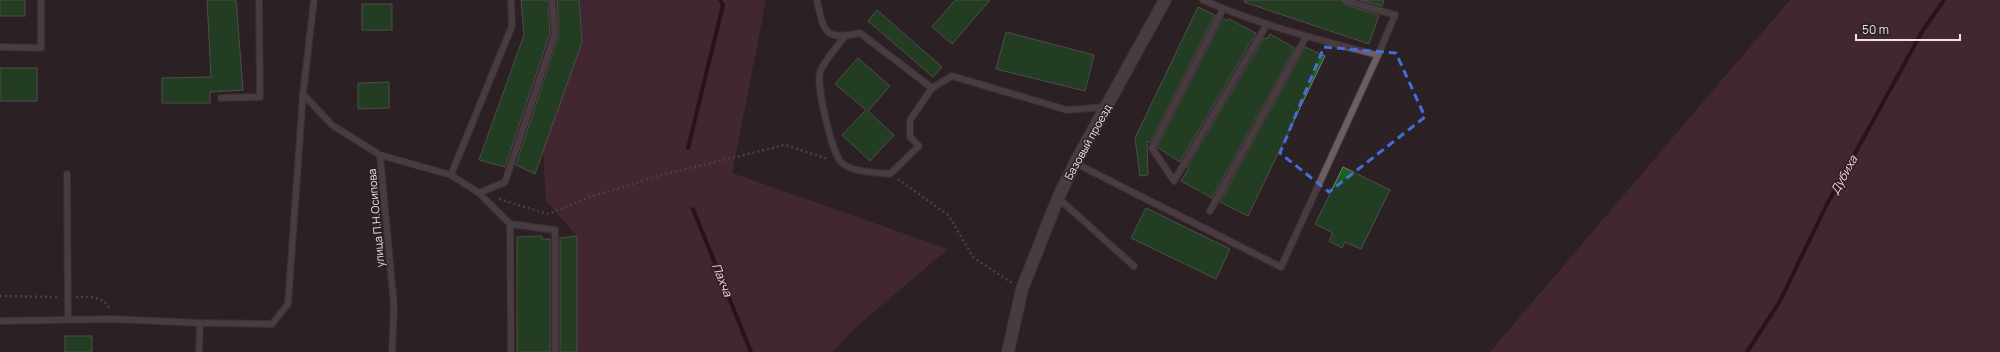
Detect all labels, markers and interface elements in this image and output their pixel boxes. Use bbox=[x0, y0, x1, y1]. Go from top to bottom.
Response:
scale bar bbox=[1856, 16, 1960, 42]
text: 50 m bbox=[1862, 21, 1889, 38]
street label: Базовый проезд bbox=[1061, 101, 1115, 182]
water label: Дубиха bbox=[1826, 151, 1862, 197]
street label: улица П.Н.Осипова bbox=[364, 168, 387, 268]
water label: Пахча bbox=[708, 261, 737, 300]

